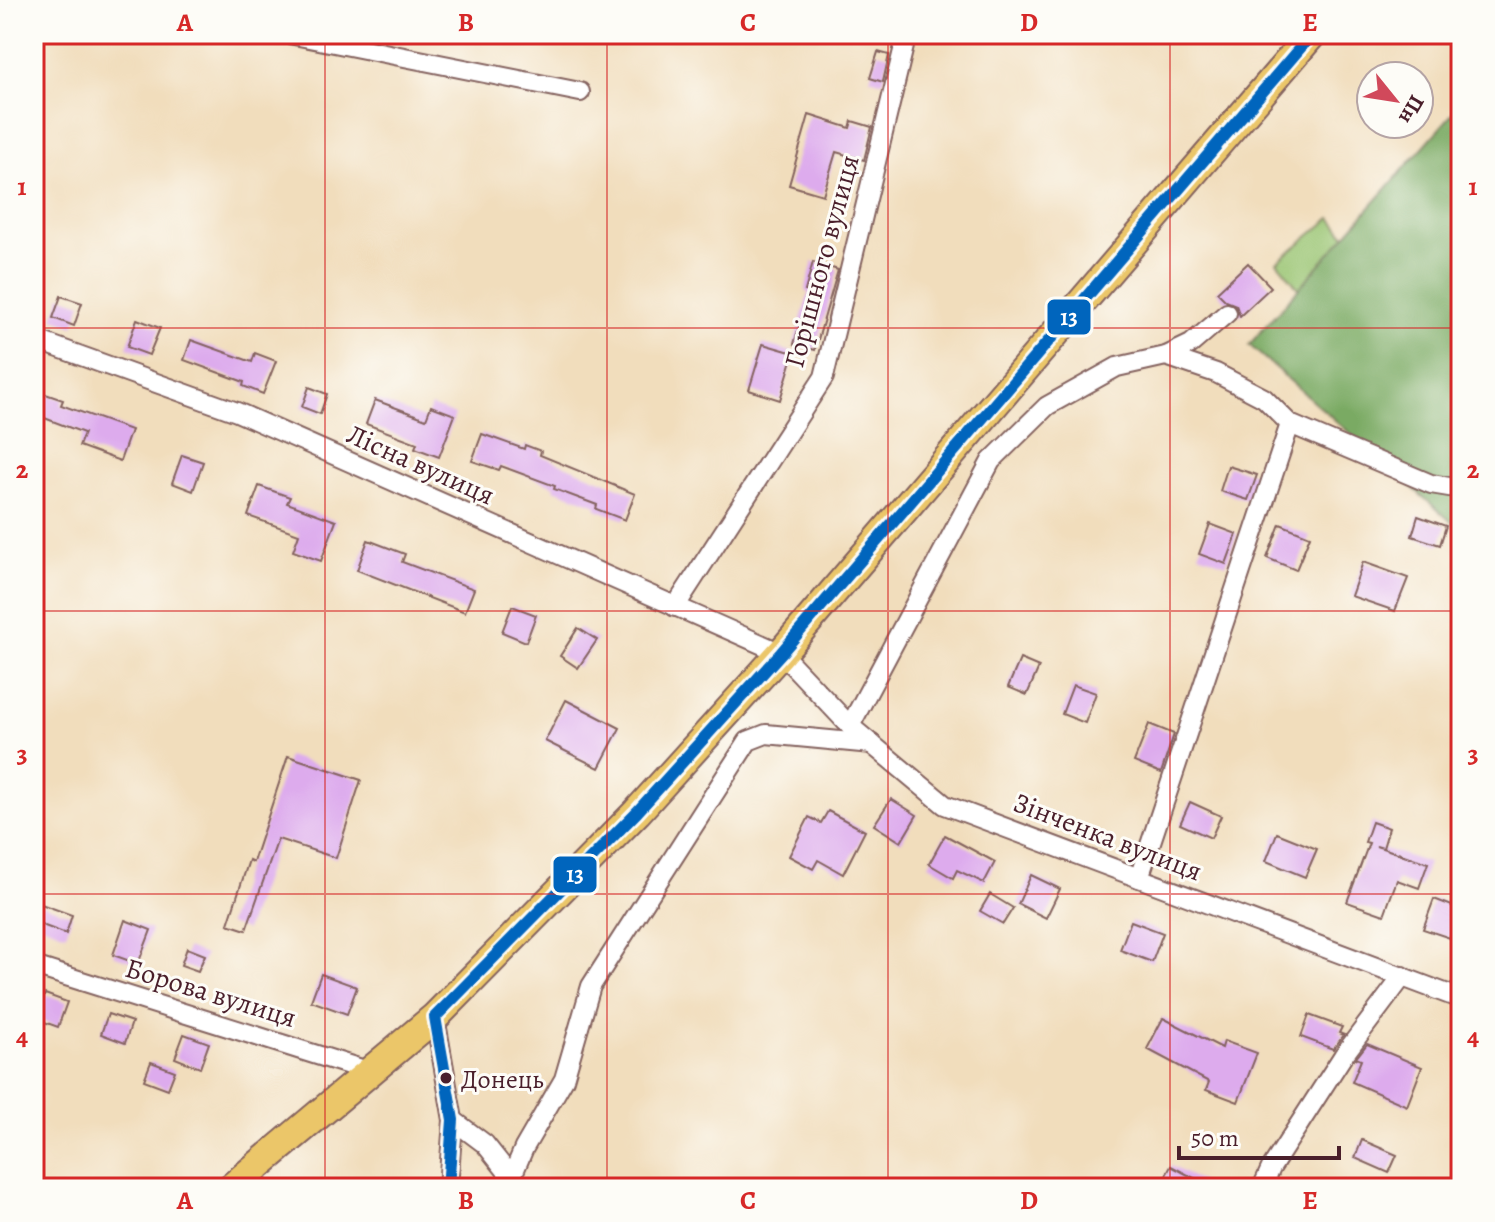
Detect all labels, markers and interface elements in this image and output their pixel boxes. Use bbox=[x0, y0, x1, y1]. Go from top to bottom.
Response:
text: A bbox=[176, 5, 194, 40]
text: B bbox=[458, 5, 474, 40]
text: C bbox=[740, 5, 756, 40]
text: D bbox=[1020, 5, 1038, 40]
text: E bbox=[1302, 5, 1318, 40]
north arrow bbox=[1355, 60, 1435, 140]
text: Пн bbox=[1391, 90, 1432, 129]
street label: Горішного вулиця bbox=[775, 151, 869, 372]
text: 1 bbox=[17, 169, 27, 204]
text: 1 bbox=[1468, 169, 1478, 204]
line badge: 13 bbox=[1046, 298, 1092, 336]
text: 13 bbox=[1060, 303, 1078, 333]
street label: Лісна вулиця bbox=[341, 415, 501, 514]
text: 2 bbox=[16, 452, 29, 487]
text: 2 bbox=[1467, 452, 1480, 487]
text: 3 bbox=[16, 736, 28, 771]
text: 3 bbox=[1467, 736, 1479, 771]
street label: Зінченка вулиця bbox=[1008, 784, 1207, 890]
line badge: 13 bbox=[552, 855, 598, 894]
text: 13 bbox=[566, 860, 584, 890]
street label: Борова вулиця bbox=[121, 949, 301, 1037]
text: 4 bbox=[16, 1019, 28, 1054]
text: 4 bbox=[1467, 1019, 1479, 1054]
place label: Донець bbox=[461, 1062, 544, 1097]
marker: Донець bbox=[438, 1070, 454, 1086]
scale bar bbox=[1179, 1110, 1339, 1160]
text: 50 m bbox=[1191, 1122, 1239, 1154]
text: A bbox=[176, 1183, 194, 1218]
text: B bbox=[458, 1183, 474, 1218]
text: C bbox=[740, 1183, 756, 1218]
text: D bbox=[1020, 1183, 1038, 1218]
text: E bbox=[1302, 1183, 1318, 1218]

